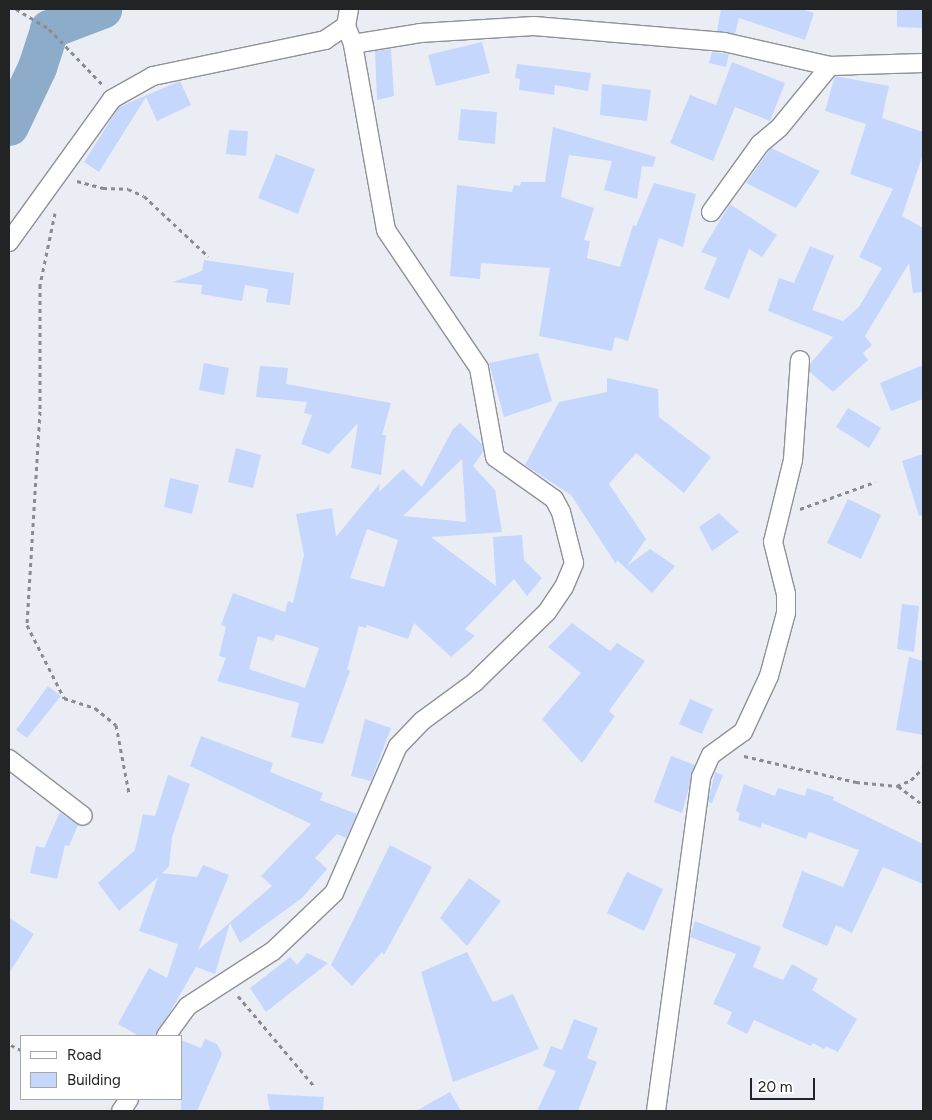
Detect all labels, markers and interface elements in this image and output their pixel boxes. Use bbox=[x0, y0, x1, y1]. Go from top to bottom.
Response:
legend bbox=[20, 1035, 182, 1100]
text: Road bbox=[67, 1046, 102, 1064]
scale bar bbox=[752, 1068, 817, 1100]
text: Building bbox=[67, 1071, 121, 1089]
text: 20 m bbox=[758, 1078, 792, 1096]

